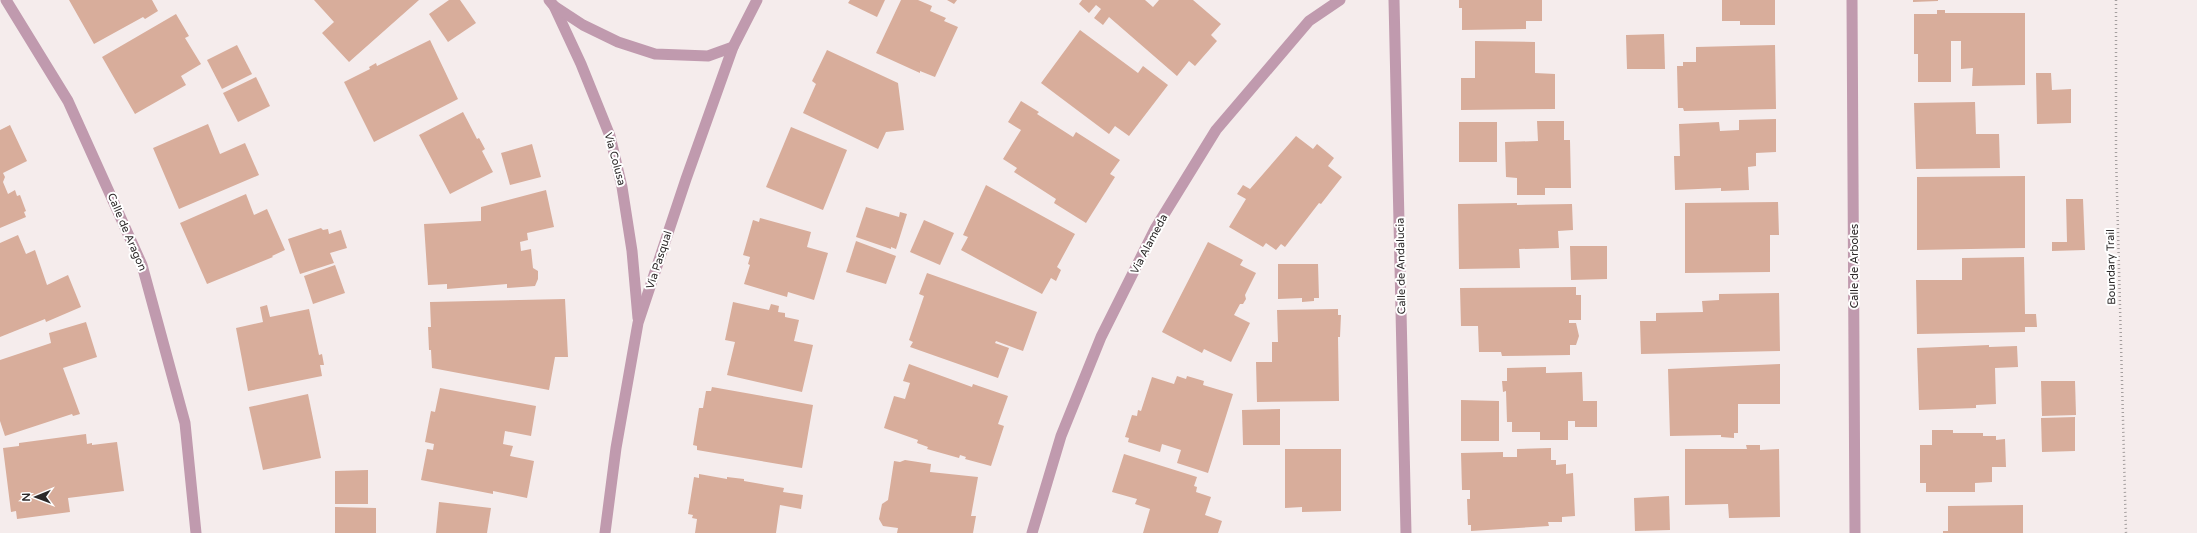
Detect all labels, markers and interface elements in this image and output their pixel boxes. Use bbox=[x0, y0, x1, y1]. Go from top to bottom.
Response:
street label: Via Colusa bbox=[602, 131, 628, 187]
street label: Calle de Aragon bbox=[105, 191, 149, 273]
street label: Via Alameda bbox=[1128, 212, 1170, 276]
street label: Calle de Andalucia bbox=[1394, 218, 1408, 314]
street label: Calle de Arboles bbox=[1848, 224, 1861, 308]
street label: Via Pasqual bbox=[643, 229, 675, 291]
street label: Boundary Trail bbox=[2104, 229, 2118, 305]
north arrow bbox=[16, 477, 56, 517]
text: N bbox=[20, 493, 33, 502]

